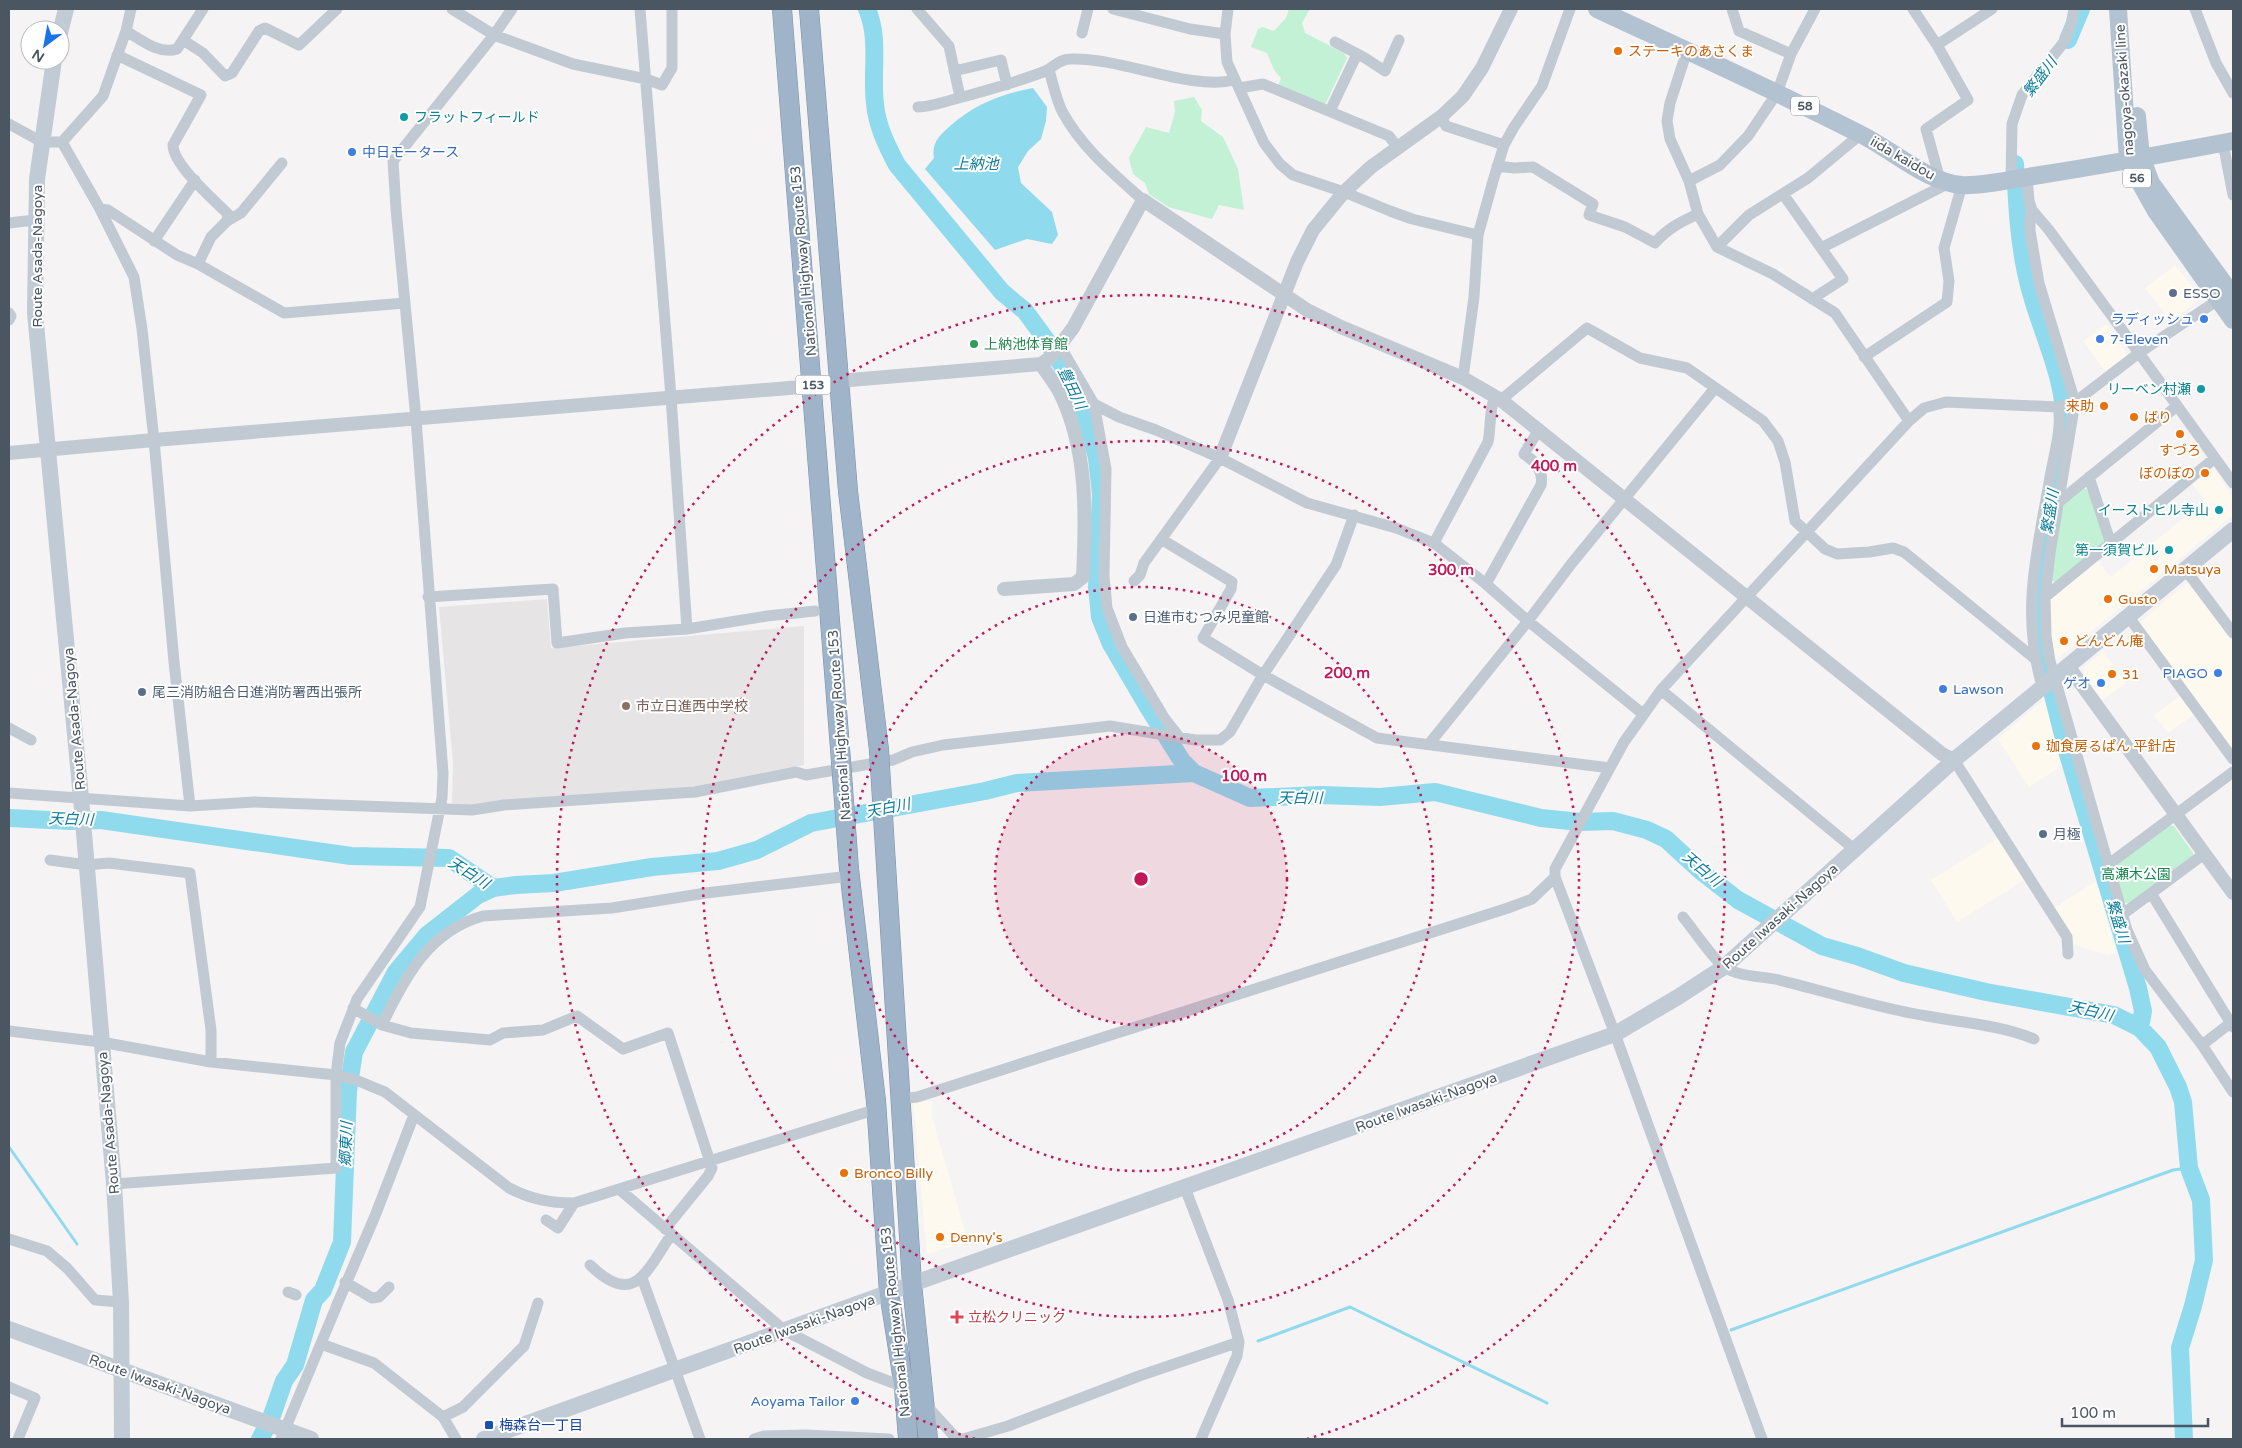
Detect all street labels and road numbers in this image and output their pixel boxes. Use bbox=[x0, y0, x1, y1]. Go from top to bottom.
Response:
street label: nagoya-okazaki line bbox=[2111, 24, 2138, 156]
road number: 58 bbox=[1791, 96, 1819, 115]
street label: iida kaidou bbox=[1867, 133, 1938, 184]
street label: National Highway Route 153 bbox=[787, 165, 820, 357]
road number: 56 bbox=[2123, 168, 2151, 188]
street label: Route Asada-Nagoya bbox=[29, 185, 46, 327]
road number: 153 bbox=[796, 376, 830, 394]
street label: National Highway Route 153 bbox=[824, 629, 855, 821]
street label: Route Asada-Nagoya bbox=[60, 647, 89, 791]
street label: Route Iwasaki-Nagoya bbox=[1719, 860, 1842, 973]
street label: Route Asada-Nagoya bbox=[94, 1051, 123, 1195]
street label: Route Iwasaki-Nagoya bbox=[1353, 1069, 1499, 1136]
street label: National Highway Route 153 bbox=[877, 1226, 914, 1418]
street label: Route Iwasaki-Nagoya bbox=[731, 1291, 877, 1358]
street label: Route Iwasaki-Nagoya bbox=[87, 1351, 233, 1418]

